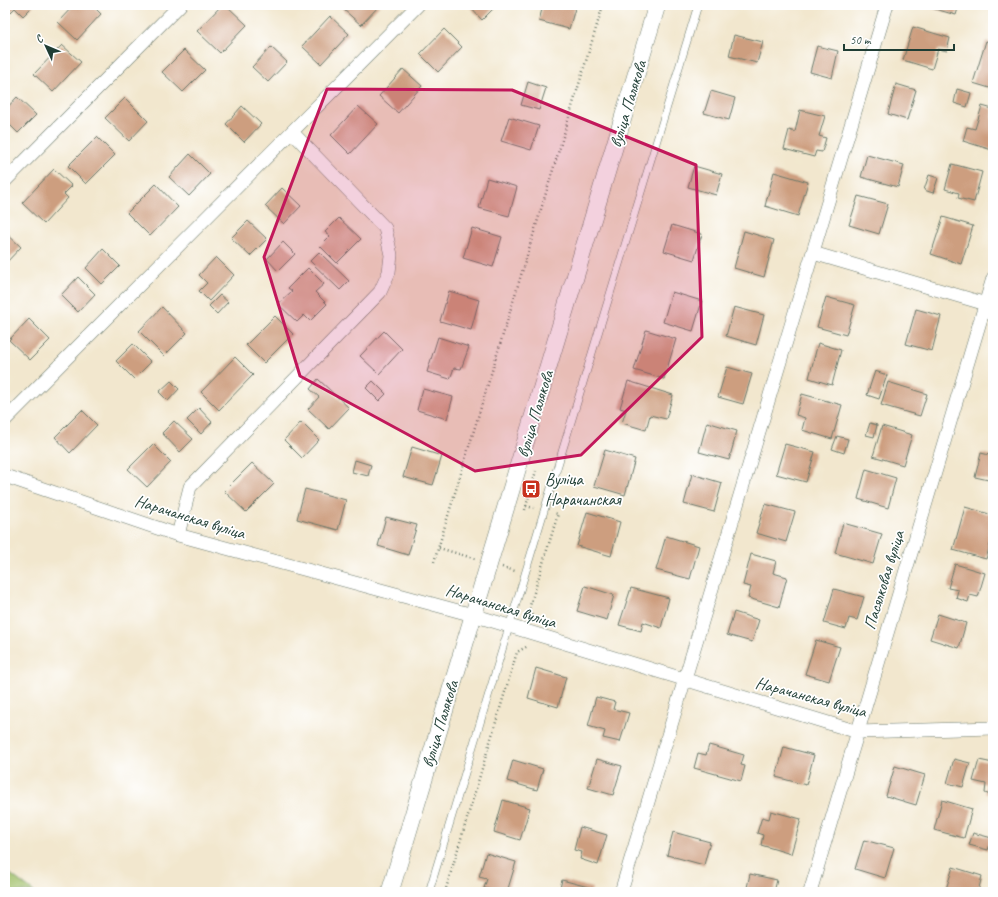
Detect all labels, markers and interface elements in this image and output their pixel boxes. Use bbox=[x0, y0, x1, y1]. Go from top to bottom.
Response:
north arrow bbox=[26, 26, 66, 66]
scale bar bbox=[844, 26, 954, 52]
text: С bbox=[32, 31, 47, 46]
text: 50 m bbox=[850, 32, 872, 48]
street label: вуліца Палякова bbox=[605, 57, 651, 150]
street label: вуліца Палякова bbox=[512, 367, 558, 460]
place label: Вуліца Нарачанская bbox=[545, 469, 622, 510]
bus stop icon: Вуліца Нарачанская bbox=[520, 478, 542, 500]
street label: Нарачанская вуліца bbox=[132, 490, 249, 544]
street label: Пасялковая вуліца bbox=[859, 527, 909, 632]
street label: Нарачанская вуліца bbox=[443, 579, 560, 633]
street label: Нарачанская вуліца bbox=[753, 672, 870, 722]
street label: вуліца Палякова bbox=[417, 677, 463, 770]

